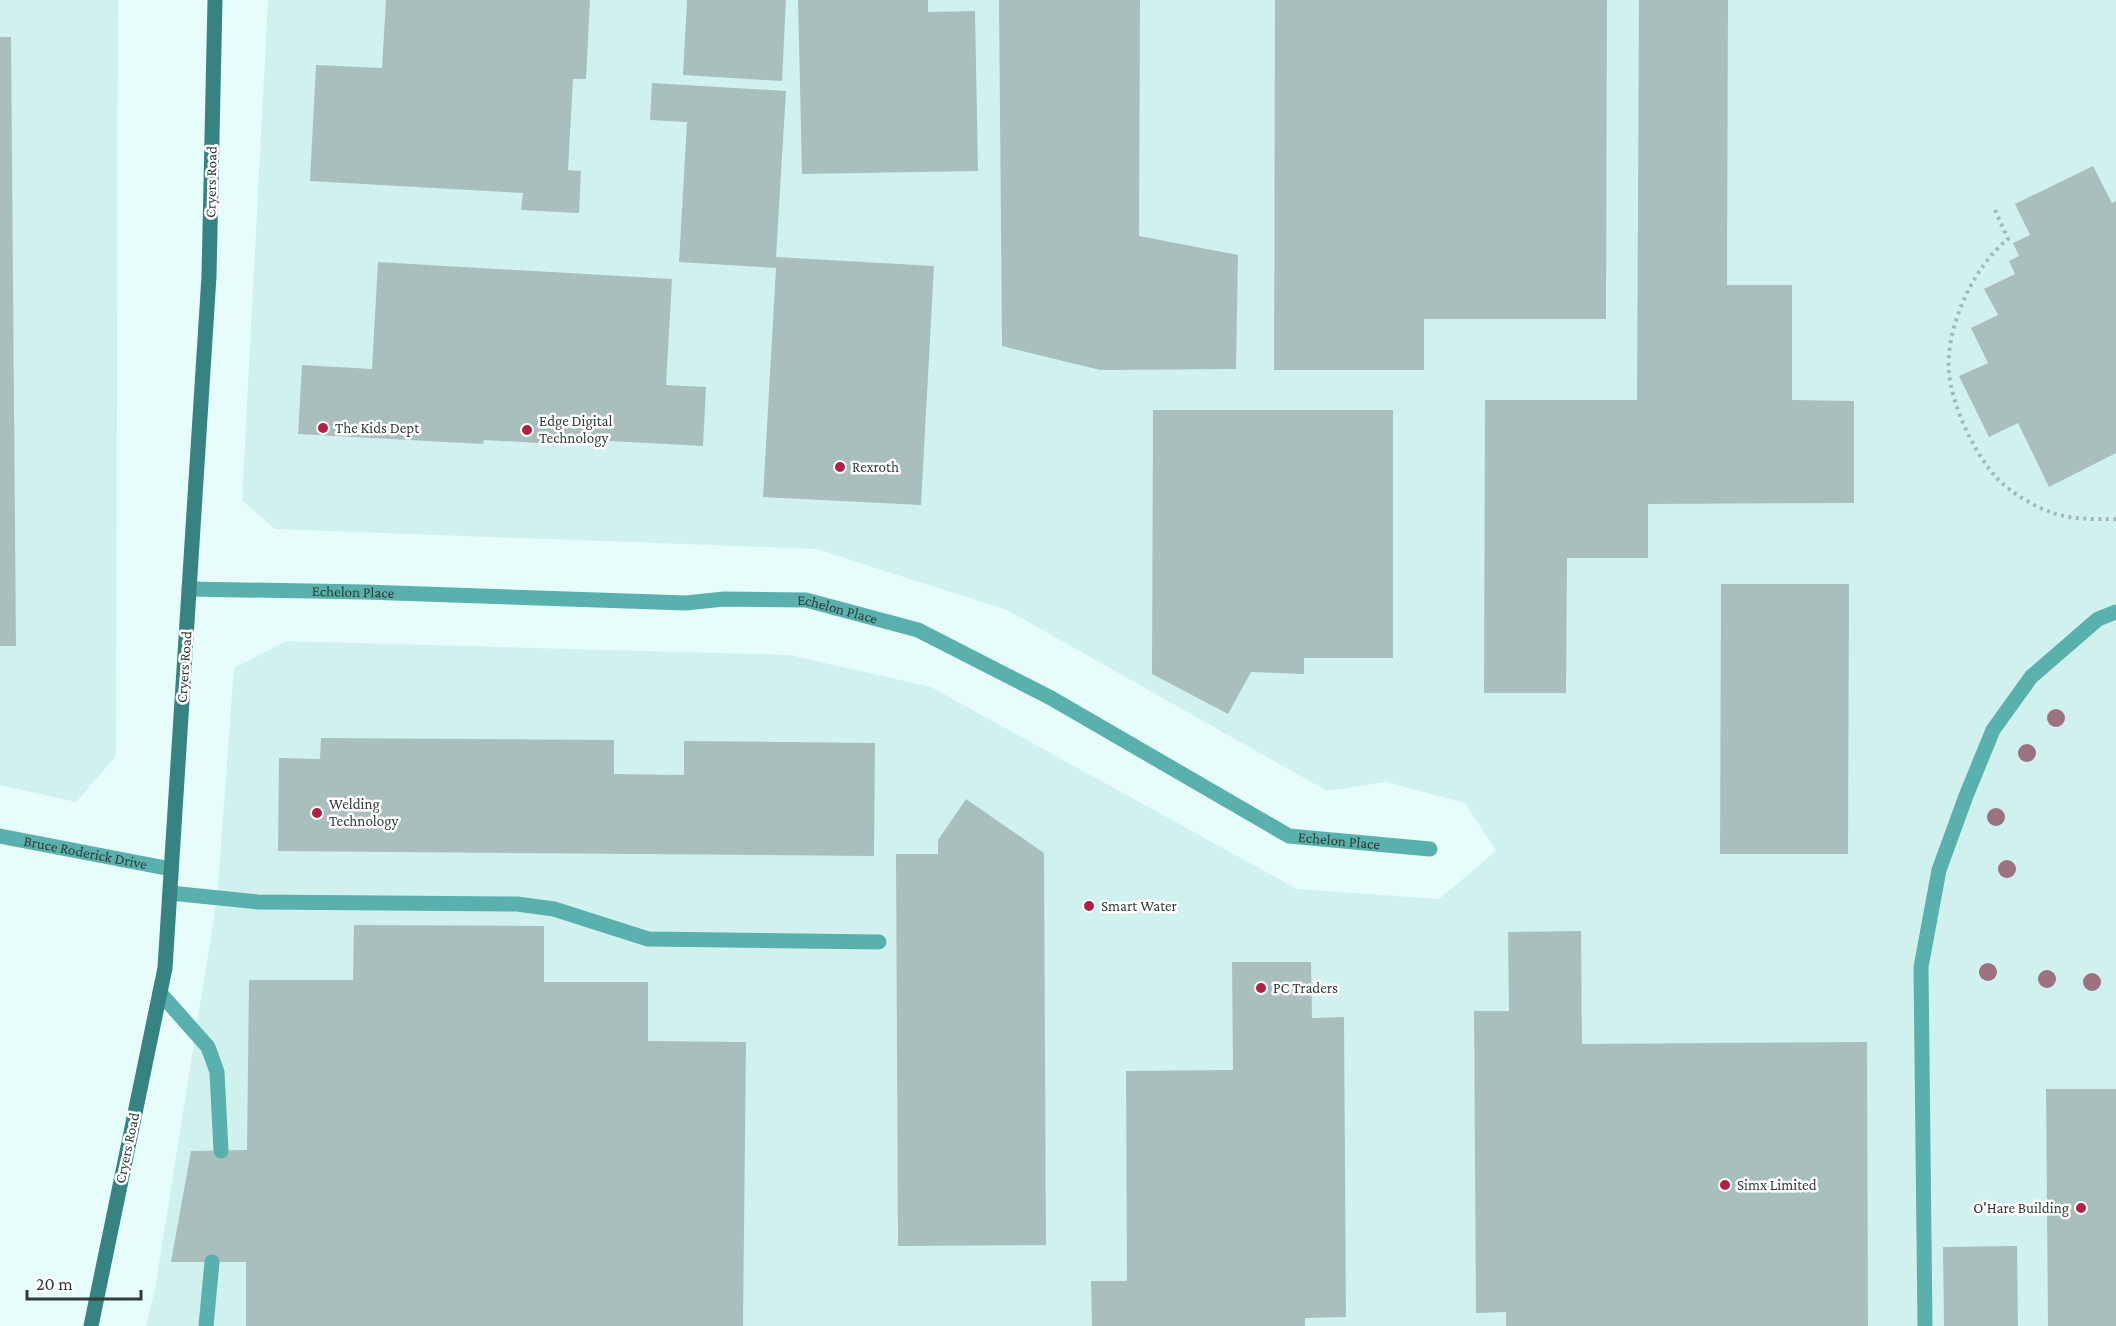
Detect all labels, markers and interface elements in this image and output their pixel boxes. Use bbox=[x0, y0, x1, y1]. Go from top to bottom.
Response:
street label: Cryers Road bbox=[202, 146, 221, 218]
place label: Edge Digital Technology bbox=[539, 413, 613, 447]
place label: The Kids Dept bbox=[335, 420, 420, 437]
marker: The Kids Dept bbox=[316, 421, 330, 435]
marker: Edge Digital Technology bbox=[520, 423, 534, 437]
place label: Rexroth bbox=[852, 459, 899, 475]
marker: Rexroth bbox=[833, 460, 847, 474]
street label: Echelon Place bbox=[312, 583, 395, 601]
street label: Echelon Place bbox=[797, 592, 880, 627]
street label: Cryers Road bbox=[174, 630, 195, 704]
place label: Welding Technology bbox=[329, 796, 399, 830]
marker: Welding Technology bbox=[310, 806, 324, 820]
street label: Echelon Place bbox=[1297, 829, 1381, 852]
street label: Bruce Roderick Drive bbox=[22, 833, 149, 872]
place label: Smart Water bbox=[1101, 898, 1178, 914]
marker: Smart Water bbox=[1082, 899, 1096, 913]
place label: PC Traders bbox=[1273, 980, 1338, 996]
marker: PC Traders bbox=[1254, 981, 1268, 995]
street label: Cryers Road bbox=[112, 1111, 143, 1185]
place label: Simx Limited bbox=[1737, 1177, 1817, 1193]
marker: Simx Limited bbox=[1718, 1178, 1732, 1192]
place label: O'Hare Building bbox=[1973, 1200, 2069, 1217]
marker: O'Hare Building bbox=[2074, 1201, 2088, 1215]
scale bar bbox=[27, 1263, 141, 1301]
text: 20 m bbox=[36, 1274, 73, 1294]

